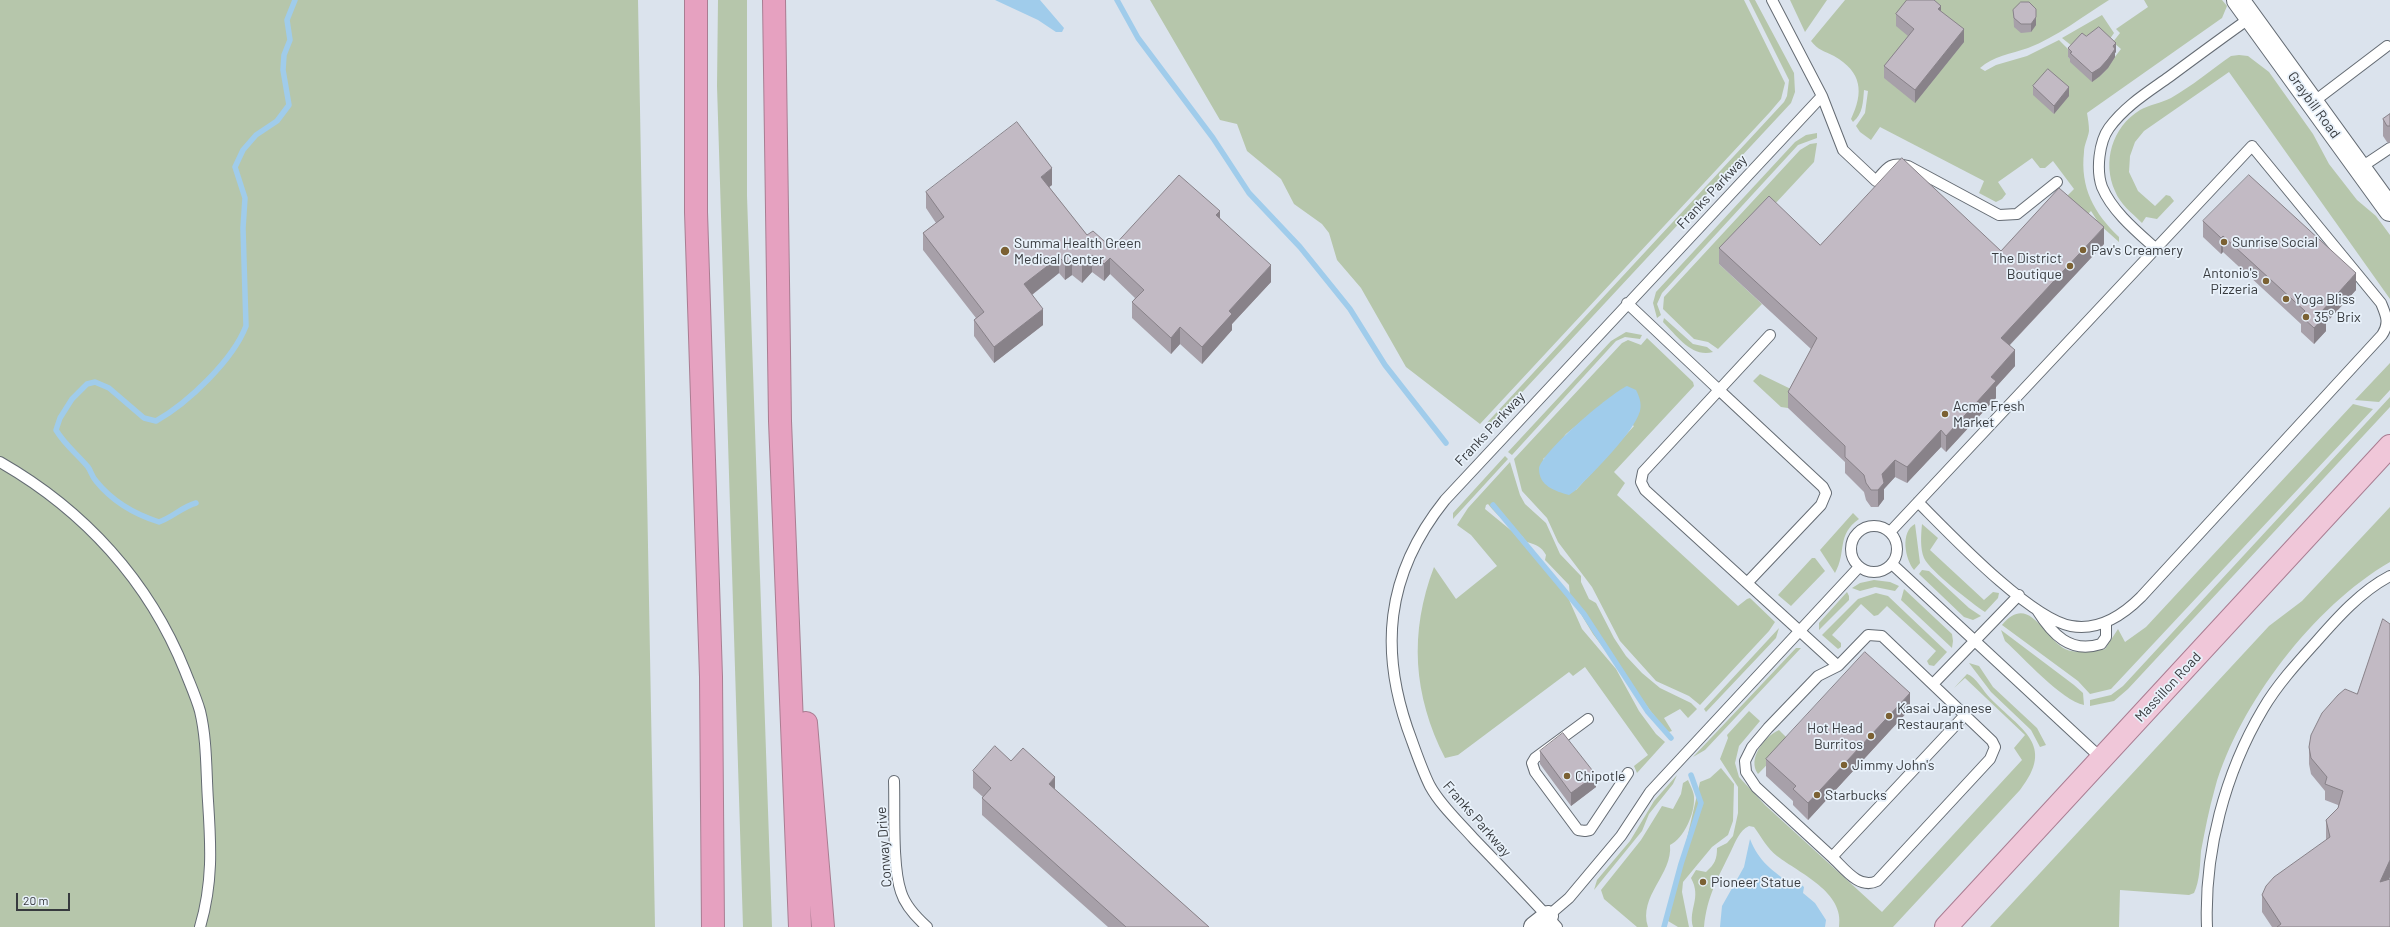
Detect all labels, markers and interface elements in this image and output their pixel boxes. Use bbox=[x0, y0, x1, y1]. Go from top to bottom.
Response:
street label: Graybill Road bbox=[2284, 68, 2344, 142]
street label: Franks Parkway bbox=[1673, 152, 1751, 232]
place label: Sunrise Social bbox=[2232, 234, 2318, 250]
place label: Summa Health Green Medical Center bbox=[1014, 235, 1141, 268]
marker: Sunrise Social bbox=[2219, 237, 2229, 247]
place label: Pav's Creamery bbox=[2091, 242, 2183, 258]
marker: Summa Health Green Medical Center bbox=[999, 245, 1011, 257]
marker: Pav's Creamery bbox=[2078, 245, 2088, 255]
place label: The District Boutique bbox=[1991, 250, 2062, 282]
marker: The District Boutique bbox=[2065, 261, 2075, 271]
place label: Antonio's Pizzeria bbox=[2203, 265, 2258, 298]
marker: Antonio's Pizzeria bbox=[2261, 276, 2271, 286]
place label: Yoga Bliss bbox=[2294, 291, 2355, 307]
marker: Yoga Bliss bbox=[2281, 294, 2291, 304]
place label: 35° Brix bbox=[2314, 309, 2361, 325]
marker: 35° Brix bbox=[2301, 312, 2311, 322]
street label: Franks Parkway bbox=[1451, 389, 1529, 469]
place label: Acme Fresh Market bbox=[1953, 398, 2025, 430]
marker: Acme Fresh Market bbox=[1940, 409, 1950, 419]
street label: Massillon Road bbox=[2131, 649, 2205, 725]
place label: Kasai Japanese Restaurant bbox=[1897, 700, 1992, 732]
marker: Kasai Japanese Restaurant bbox=[1884, 711, 1894, 721]
place label: Hot Head Burritos bbox=[1807, 720, 1863, 752]
marker: Hot Head Burritos bbox=[1866, 731, 1876, 741]
place label: Jimmy John's bbox=[1852, 757, 1935, 773]
marker: Jimmy John's bbox=[1839, 760, 1849, 770]
place label: Chipotle bbox=[1575, 768, 1626, 784]
marker: Chipotle bbox=[1562, 771, 1572, 781]
street label: Franks Parkway bbox=[1439, 778, 1515, 860]
place label: Starbucks bbox=[1825, 787, 1887, 803]
marker: Starbucks bbox=[1812, 790, 1822, 800]
street label: Conway Drive bbox=[873, 806, 895, 888]
place label: Pioneer Statue bbox=[1711, 874, 1801, 890]
marker: Pioneer Statue bbox=[1698, 877, 1708, 887]
scale bar bbox=[18, 885, 72, 911]
text: 20 m bbox=[23, 893, 49, 907]

